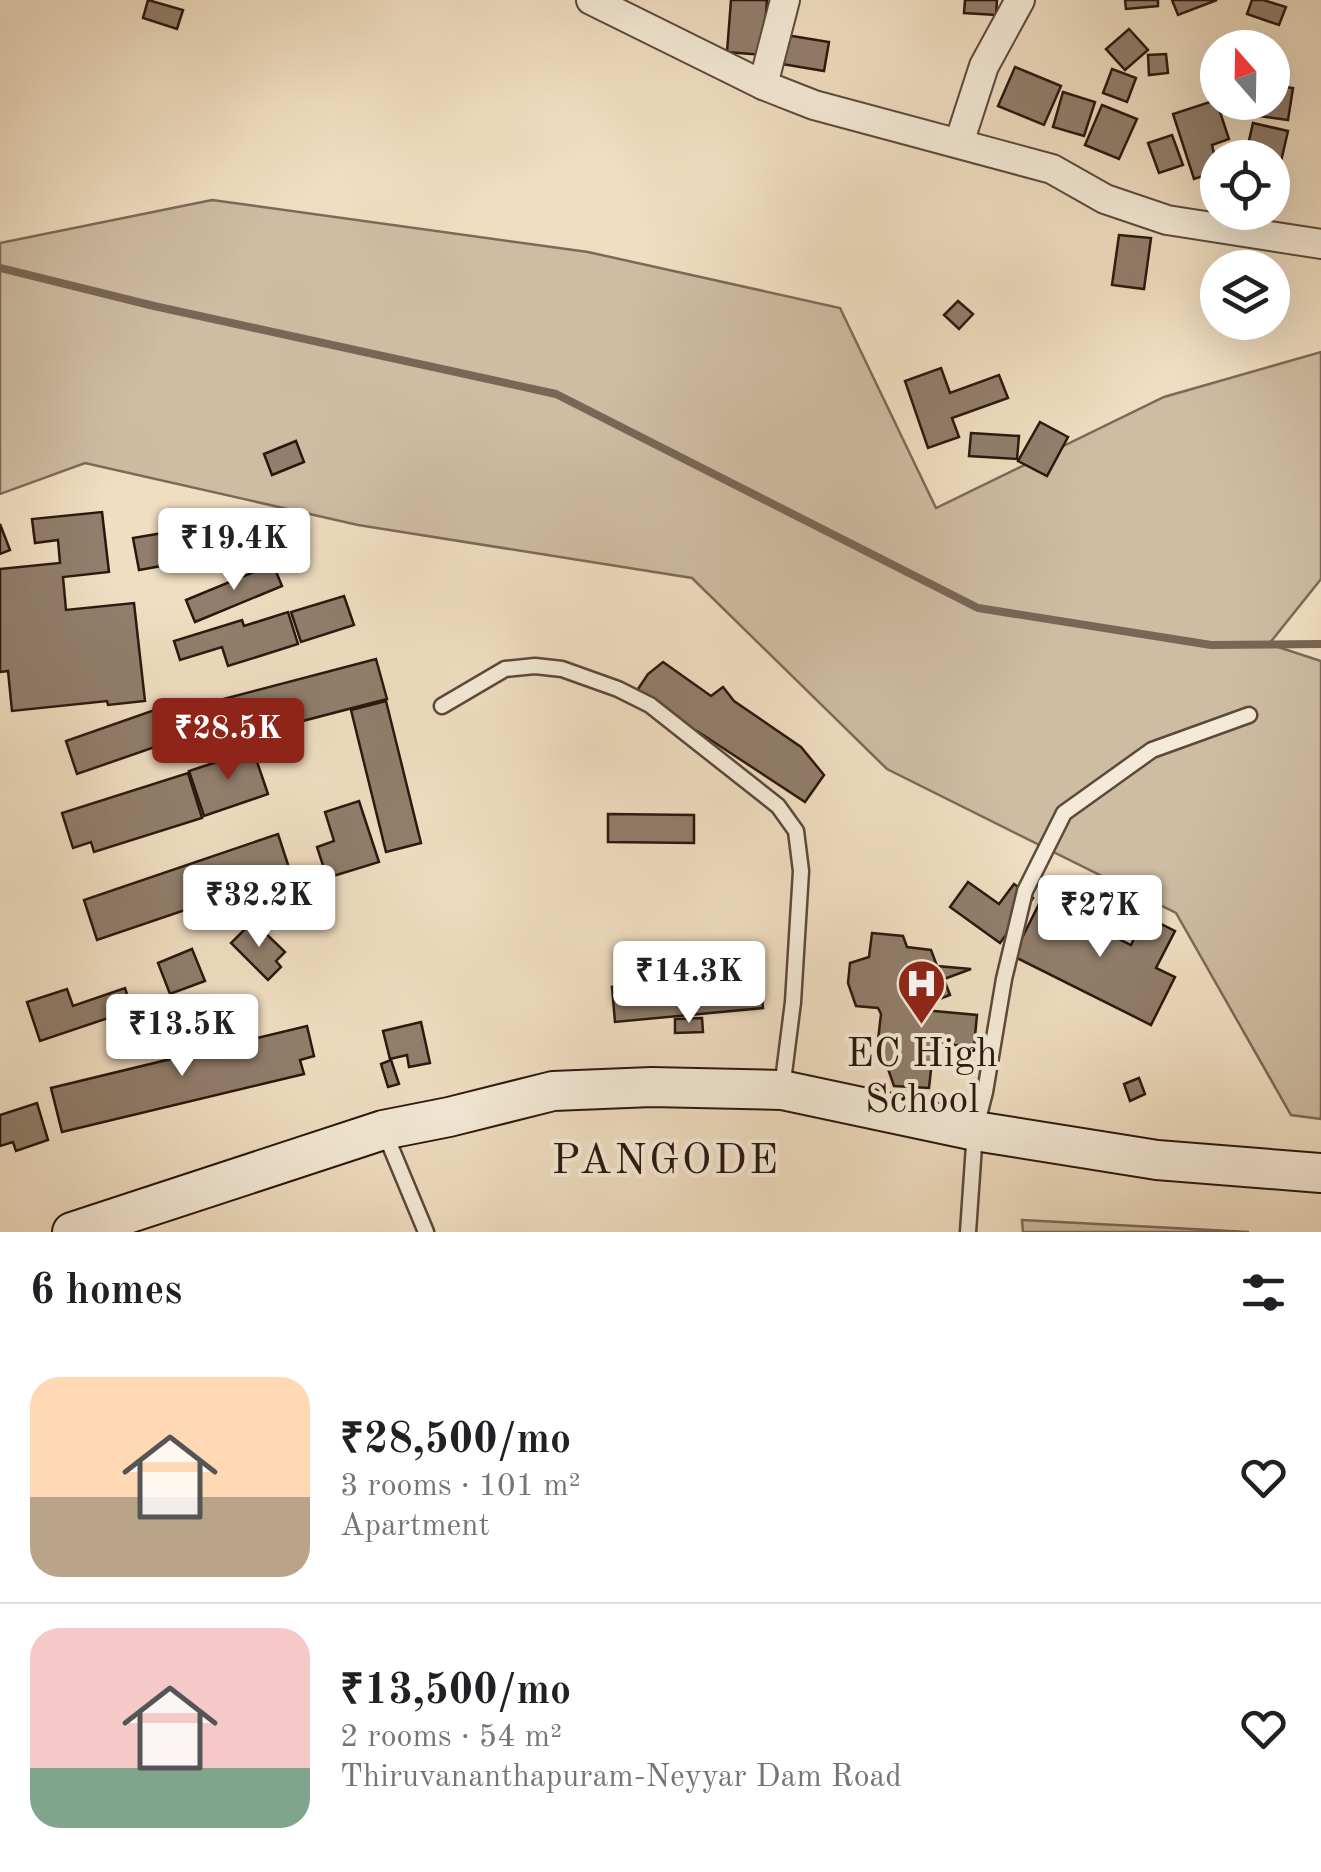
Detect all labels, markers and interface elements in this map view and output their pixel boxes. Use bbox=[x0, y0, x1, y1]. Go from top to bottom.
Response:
north arrow bbox=[1200, 30, 1290, 120]
map controls bbox=[1200, 30, 1290, 340]
button: locate bbox=[1200, 140, 1290, 230]
button: layers bbox=[1200, 250, 1290, 340]
pin: ₹19.4K bbox=[153, 508, 315, 593]
text: ₹19.4K bbox=[180, 524, 288, 556]
pin: ₹28.5K bbox=[147, 698, 309, 783]
text: ₹28.5K bbox=[174, 714, 282, 746]
pin: ₹32.2K bbox=[178, 865, 340, 950]
pin: ₹27K bbox=[1041, 875, 1159, 960]
text: ₹32.2K bbox=[205, 881, 313, 913]
text: ₹27K bbox=[1060, 891, 1140, 923]
pin: ₹14.3K bbox=[608, 941, 770, 1026]
text: ₹14.3K bbox=[635, 957, 743, 989]
hospital icon: EC High School bbox=[896, 958, 948, 1026]
pin: ₹13.5K bbox=[101, 994, 263, 1079]
text: ₹13.5K bbox=[128, 1010, 236, 1042]
place label: EC High School bbox=[846, 1036, 998, 1122]
district label: PANGODE bbox=[552, 1141, 780, 1183]
icon: filters bbox=[1236, 1265, 1291, 1320]
text: 6 homes bbox=[30, 1271, 182, 1313]
icon: home bbox=[110, 1417, 230, 1537]
text: ₹28,500/mo bbox=[340, 1420, 571, 1462]
icon: heart bbox=[1236, 1450, 1291, 1505]
text: 3 rooms · 101 m² bbox=[340, 1471, 581, 1503]
text: Apartment bbox=[340, 1511, 490, 1543]
icon: home bbox=[110, 1668, 230, 1788]
text: ₹13,500/mo bbox=[340, 1671, 571, 1713]
icon: heart bbox=[1236, 1701, 1291, 1756]
text: 2 rooms · 54 m² bbox=[340, 1722, 562, 1754]
text: Thiruvananthapuram-Neyyar Dam Road bbox=[340, 1762, 902, 1794]

